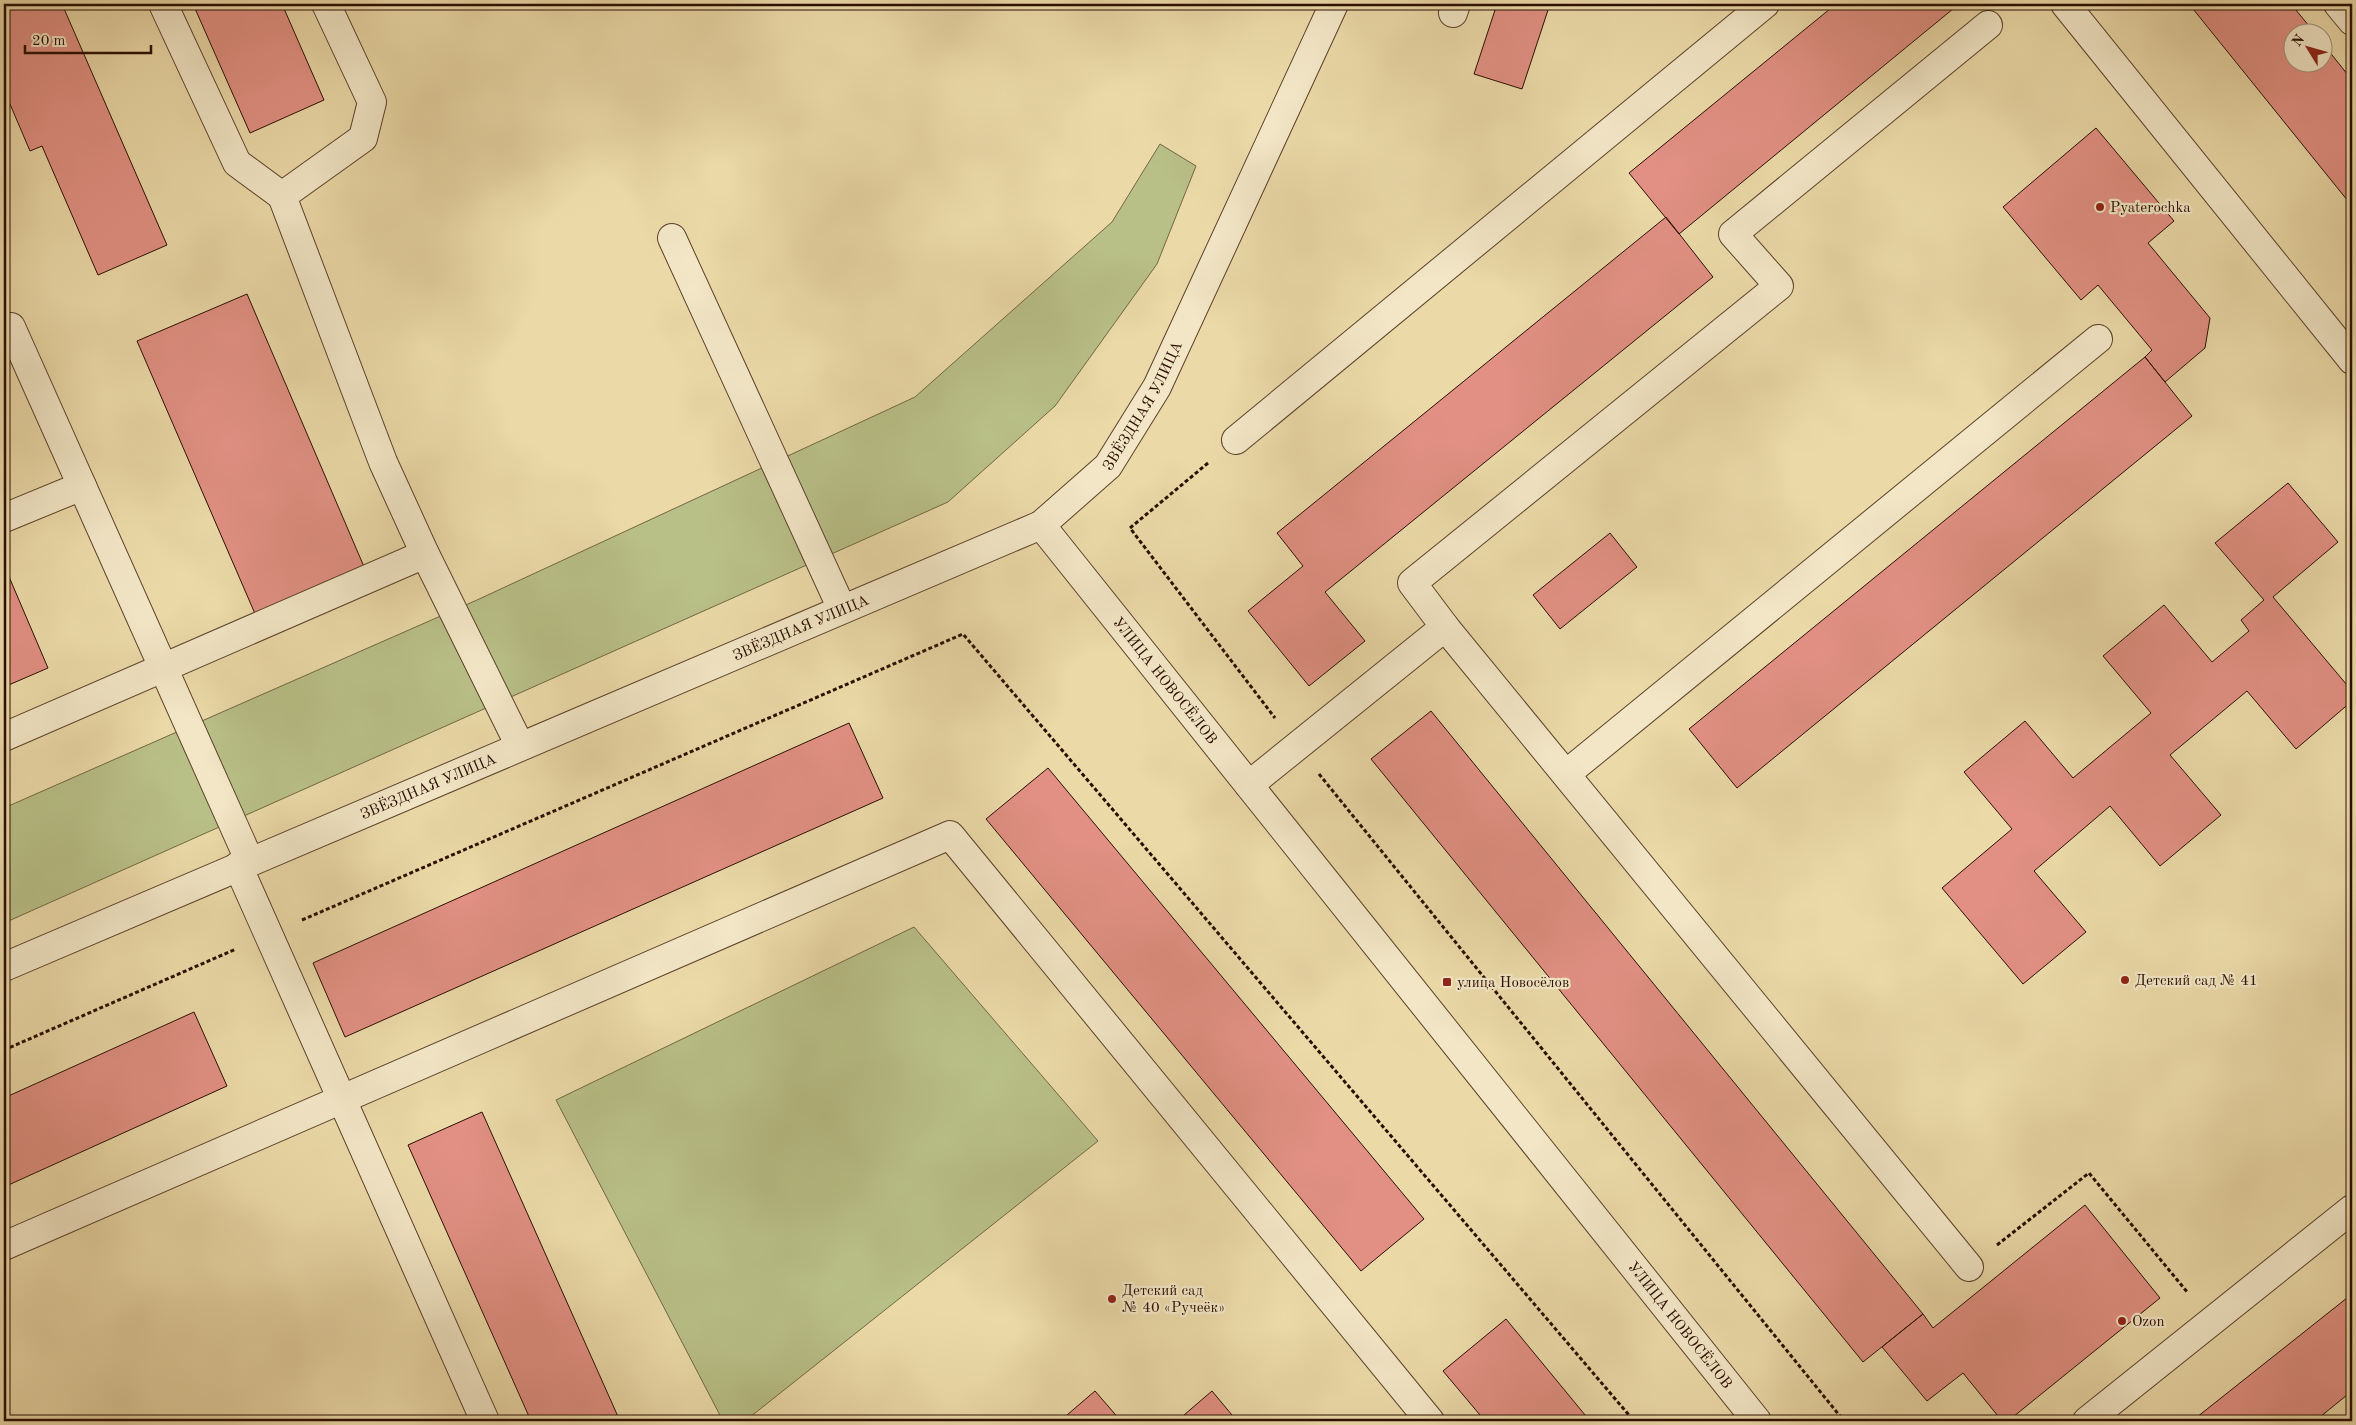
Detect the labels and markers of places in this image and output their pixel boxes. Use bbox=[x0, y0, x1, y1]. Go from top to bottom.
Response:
marker: Pyaterochka bbox=[2094, 201, 2106, 213]
place label: Pyaterochka bbox=[2110, 201, 2191, 216]
marker: Детский сад № 41 bbox=[2119, 974, 2131, 986]
place label: Детский сад № 41 bbox=[2135, 974, 2258, 989]
marker: улица Новосёлов bbox=[1441, 976, 1453, 988]
place label: улица Новосёлов bbox=[1457, 976, 1569, 991]
place label: Детский сад № 40 «Ручеёк» bbox=[1122, 1284, 1225, 1316]
marker: Детский сад № 40 «Ручеёк» bbox=[1106, 1293, 1118, 1305]
marker: Ozon bbox=[2116, 1315, 2128, 1327]
place label: Ozon bbox=[2132, 1315, 2165, 1330]

